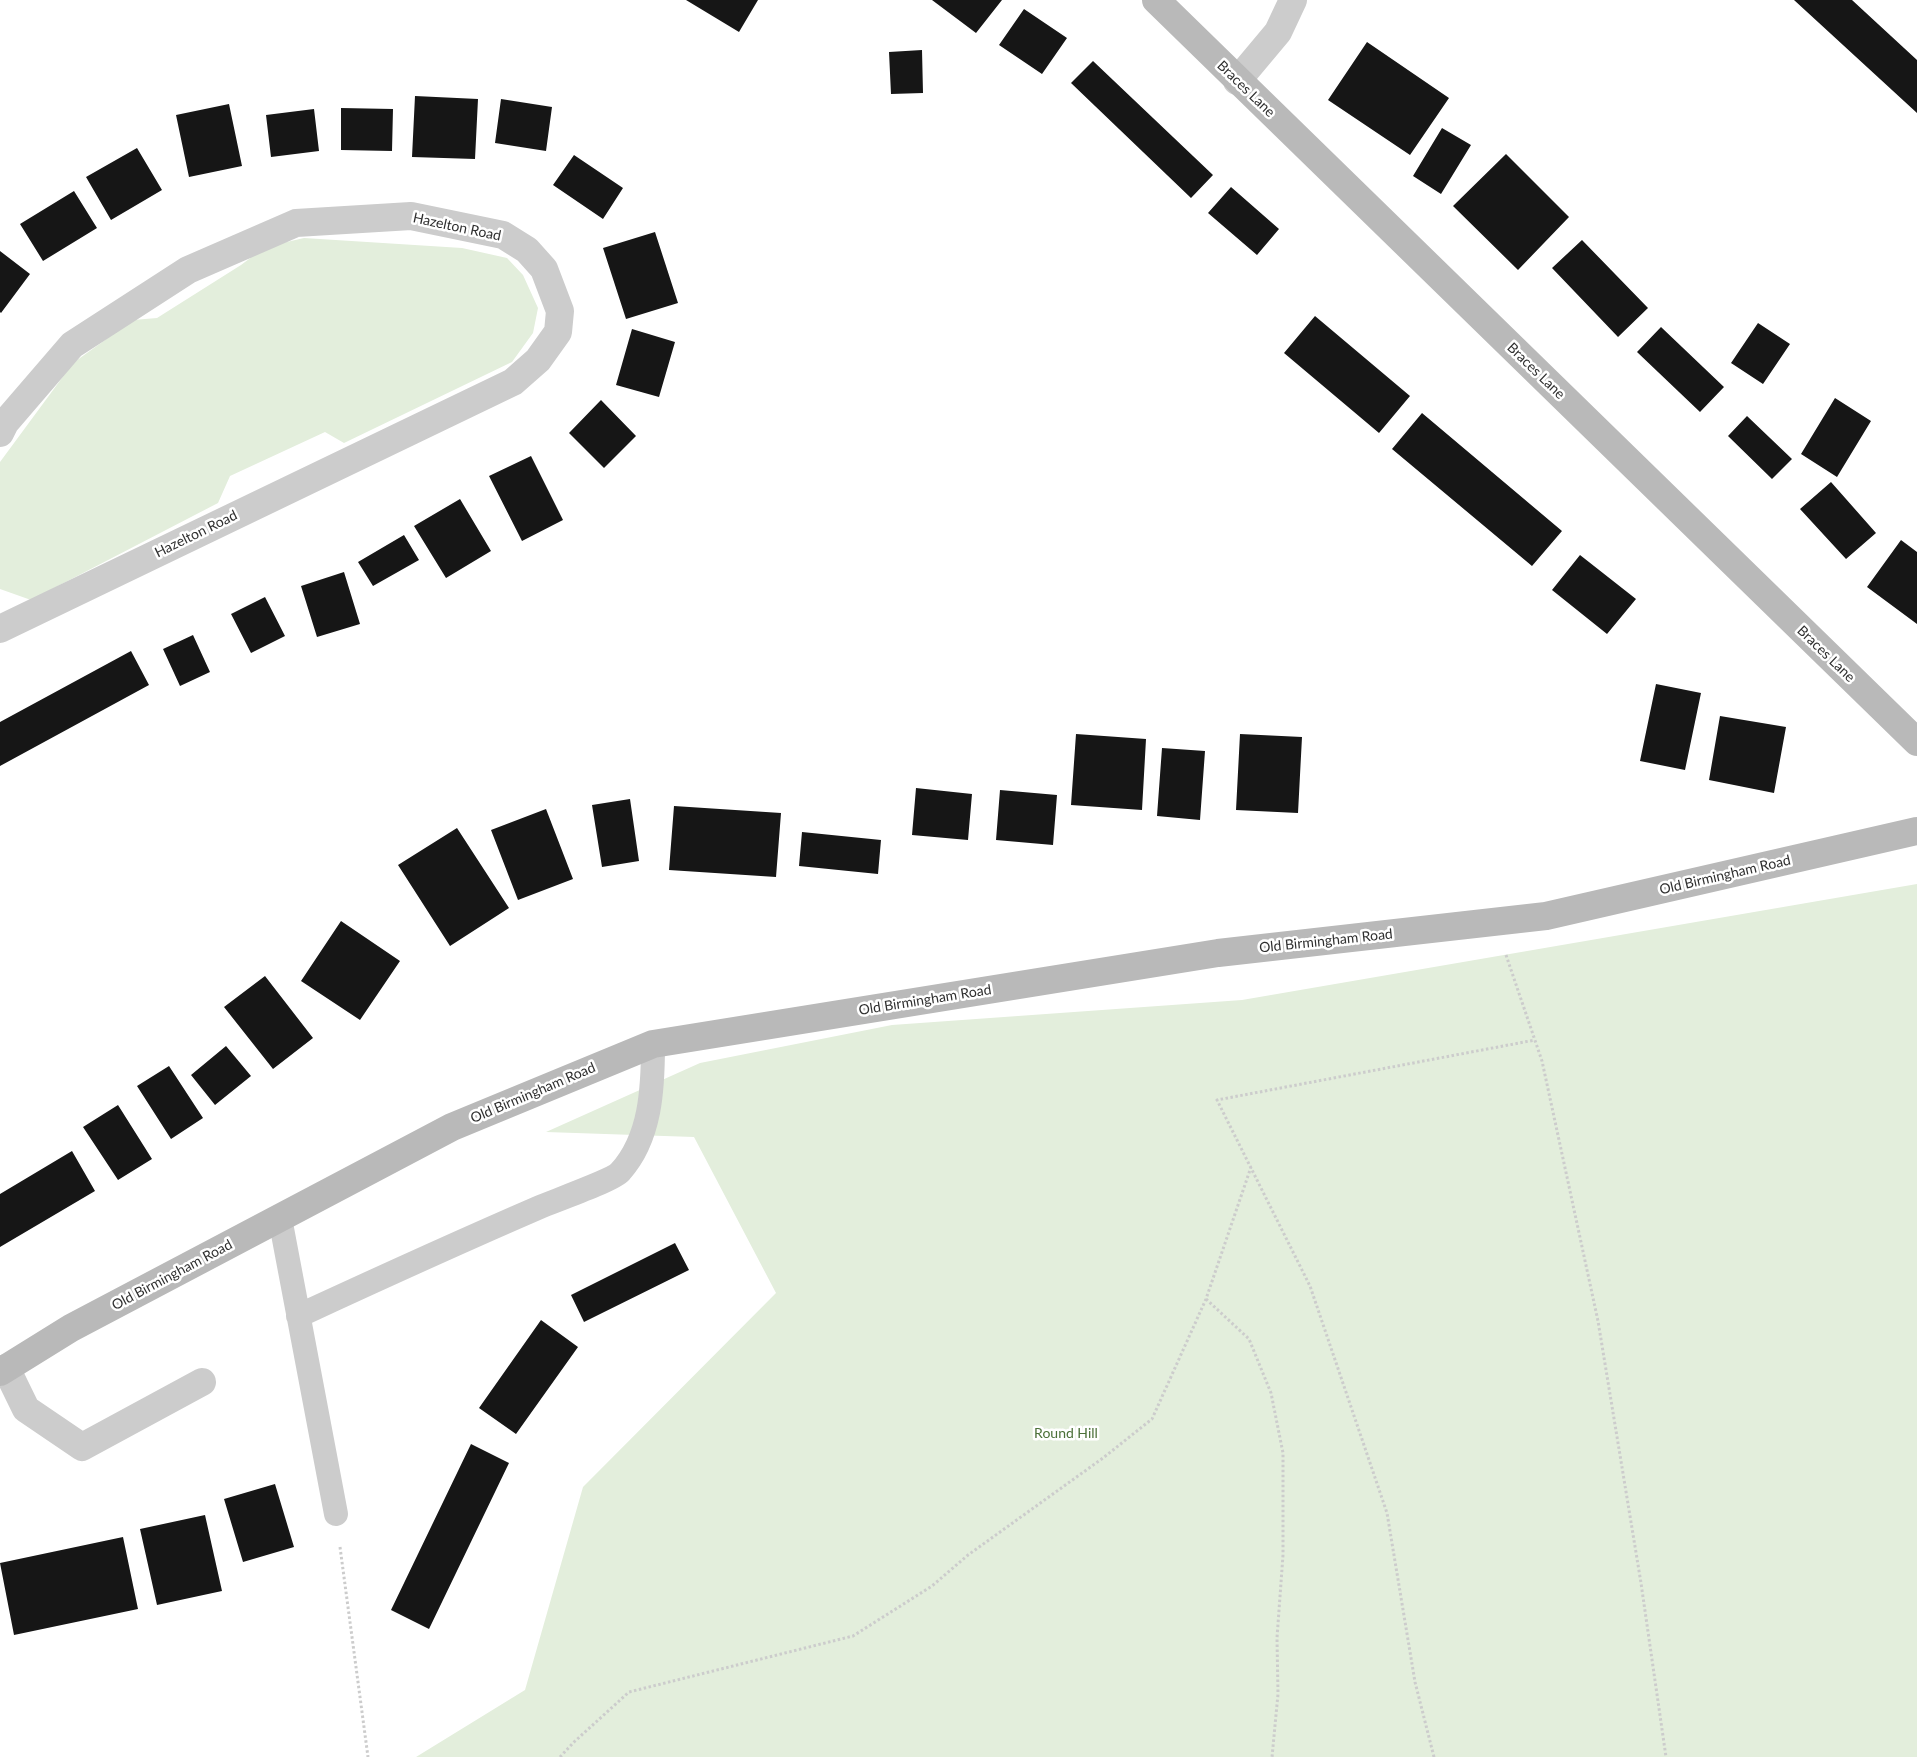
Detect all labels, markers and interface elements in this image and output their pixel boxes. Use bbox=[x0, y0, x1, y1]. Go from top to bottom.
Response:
street label: Braces Lane bbox=[1214, 57, 1278, 121]
street label: Hazelton Road bbox=[411, 209, 503, 245]
street label: Braces Lane bbox=[1504, 339, 1568, 403]
street label: Hazelton Road bbox=[152, 507, 240, 561]
street label: Braces Lane bbox=[1794, 622, 1858, 686]
street label: Old Birmingham Road bbox=[1658, 852, 1792, 898]
street label: Old Birmingham Road bbox=[1258, 926, 1394, 956]
street label: Old Birmingham Road bbox=[857, 981, 993, 1019]
street label: Old Birmingham Road bbox=[468, 1059, 598, 1127]
street label: Old Birmingham Road bbox=[109, 1236, 235, 1314]
park label: Round Hill bbox=[1034, 1425, 1098, 1441]

